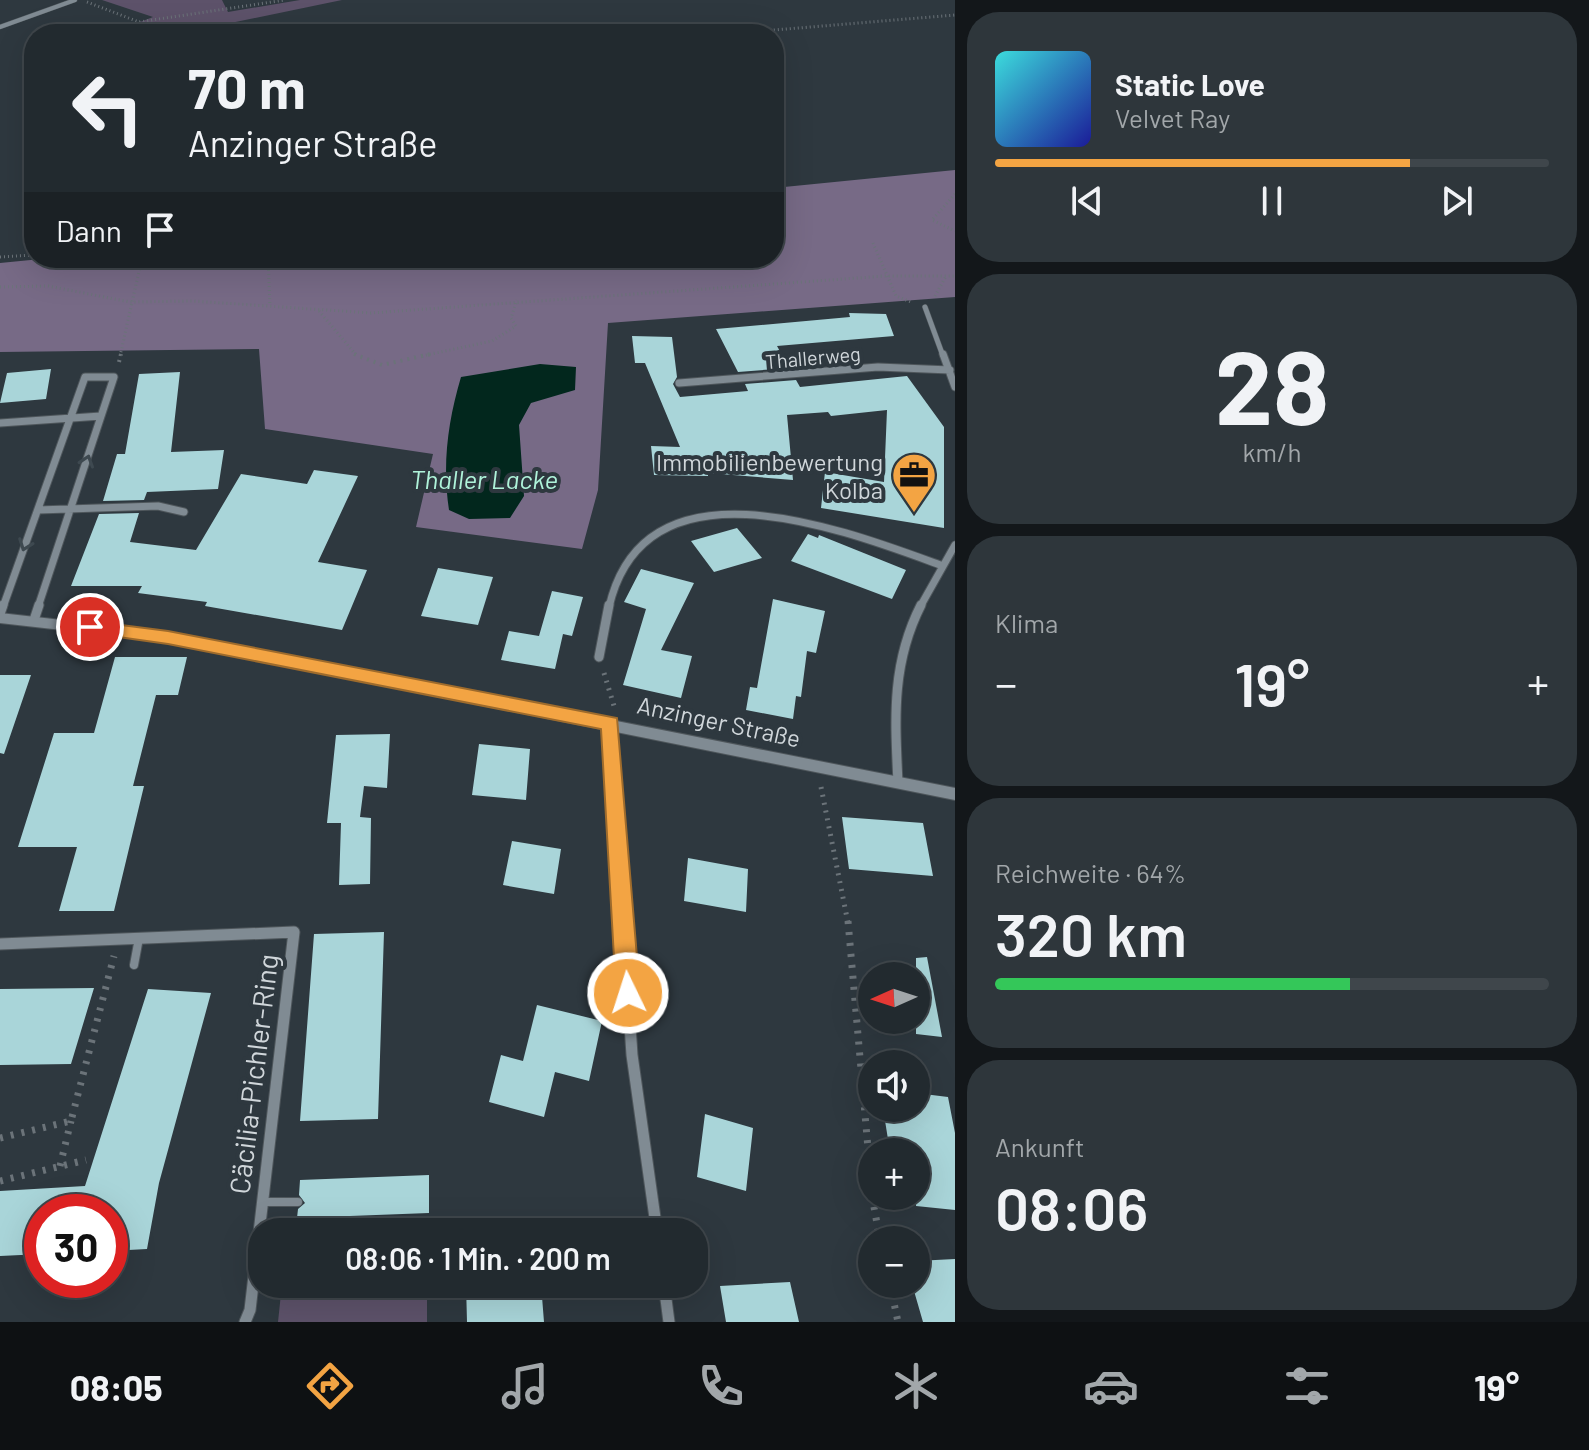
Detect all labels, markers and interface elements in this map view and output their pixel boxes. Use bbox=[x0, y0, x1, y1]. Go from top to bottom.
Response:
text: 70 m bbox=[188, 53, 306, 120]
icon: left bbox=[56, 56, 160, 160]
text: Static Love bbox=[1115, 66, 1265, 102]
text: Velvet Ray bbox=[1115, 102, 1230, 133]
text: Anzinger Straße bbox=[188, 121, 437, 164]
icon: previous bbox=[1065, 179, 1109, 223]
icon: pause bbox=[1250, 179, 1294, 223]
icon: next bbox=[1435, 179, 1479, 223]
icon: arrive bbox=[138, 208, 182, 252]
text: Dann bbox=[56, 212, 122, 248]
text: 28 bbox=[1215, 321, 1329, 446]
street label: Thallerweg bbox=[764, 341, 862, 373]
text: km/h bbox=[1243, 436, 1301, 467]
place label: Immobilienbewertung Kolba bbox=[656, 447, 883, 504]
office icon: Immobilienbewertung Kolba bbox=[890, 451, 938, 514]
one-way arrow bbox=[77, 454, 93, 468]
water label: Thaller Lacke bbox=[410, 463, 558, 494]
one-way arrow bbox=[18, 537, 35, 551]
pin bbox=[56, 593, 124, 661]
icon: arrive bbox=[68, 605, 112, 649]
text: Klima bbox=[995, 607, 1058, 638]
text: 19° bbox=[1234, 647, 1310, 719]
text: − bbox=[995, 656, 1017, 709]
text: + bbox=[1527, 656, 1549, 709]
street label: Anzinger Straße bbox=[635, 690, 803, 752]
text: Reichweite · 64% bbox=[995, 857, 1186, 888]
text: 320 km bbox=[995, 897, 1187, 969]
position arrow bbox=[586, 951, 670, 1035]
street label: Cäcilia-Pichler-Ring bbox=[221, 952, 285, 1196]
north arrow bbox=[858, 962, 930, 1034]
map controls bbox=[858, 962, 930, 1298]
button: sound bbox=[858, 1050, 930, 1122]
text: Ankunft bbox=[995, 1131, 1084, 1162]
button: + bbox=[858, 1138, 930, 1210]
text: 08:06 bbox=[995, 1171, 1148, 1243]
speed limit sign: 30 bbox=[24, 1194, 128, 1298]
button: − bbox=[858, 1226, 930, 1298]
text: 08:06 · 1 Min. · 200 m bbox=[345, 1240, 611, 1276]
icon: directions bbox=[302, 1358, 358, 1414]
icon: music bbox=[497, 1358, 553, 1414]
icon: phone bbox=[693, 1358, 749, 1414]
icon: climate bbox=[888, 1358, 944, 1414]
icon: car bbox=[1083, 1358, 1139, 1414]
icon: filters bbox=[1279, 1358, 1335, 1414]
text: 08:05 bbox=[70, 1365, 163, 1408]
text: 19° bbox=[1474, 1365, 1519, 1408]

